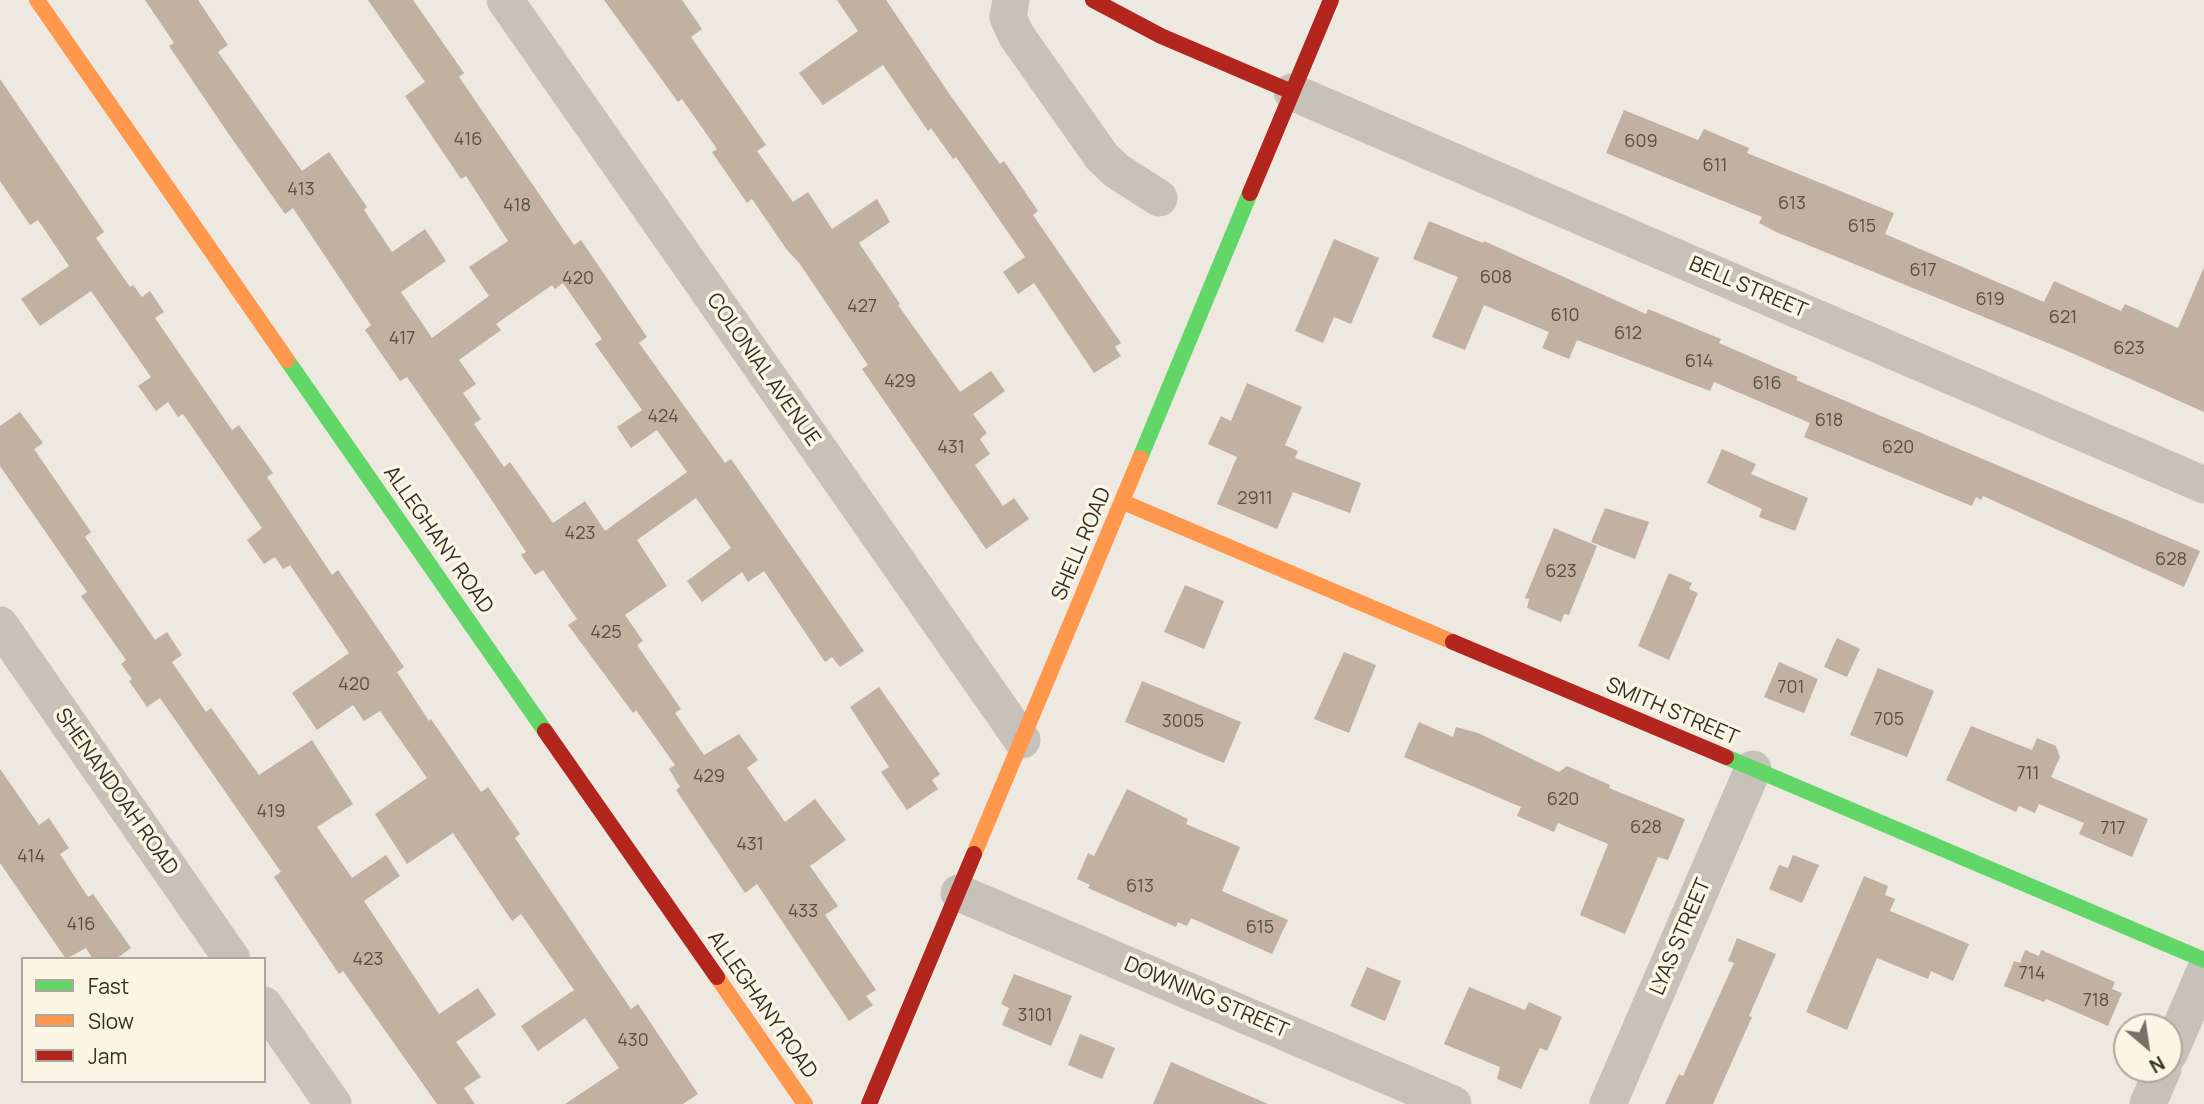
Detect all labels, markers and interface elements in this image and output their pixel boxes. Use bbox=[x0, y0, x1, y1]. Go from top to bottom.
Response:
house number: 416 bbox=[454, 129, 482, 151]
house number: 609 bbox=[1624, 131, 1658, 153]
house number: 611 bbox=[1703, 155, 1727, 177]
house number: 413 bbox=[287, 179, 315, 201]
house number: 613 bbox=[1778, 193, 1806, 215]
house number: 418 bbox=[503, 195, 531, 217]
house number: 615 bbox=[1848, 216, 1876, 238]
street label: BELL STREET bbox=[1685, 252, 1811, 324]
house number: 617 bbox=[1910, 260, 1936, 282]
house number: 608 bbox=[1480, 267, 1512, 289]
house number: 420 bbox=[562, 268, 594, 290]
street label: COLONIAL AVENUE bbox=[701, 289, 825, 451]
house number: 619 bbox=[1975, 289, 2005, 311]
house number: 427 bbox=[847, 296, 877, 318]
house number: 610 bbox=[1551, 305, 1579, 327]
house number: 621 bbox=[2049, 307, 2077, 329]
house number: 612 bbox=[1614, 323, 1642, 345]
house number: 417 bbox=[389, 328, 415, 350]
house number: 623 bbox=[2113, 338, 2145, 360]
house number: 614 bbox=[1685, 351, 1713, 373]
house number: 429 bbox=[884, 371, 916, 393]
house number: 616 bbox=[1752, 373, 1782, 395]
house number: 424 bbox=[647, 406, 679, 428]
house number: 618 bbox=[1815, 410, 1843, 432]
house number: 431 bbox=[937, 437, 965, 459]
house number: 620 bbox=[1882, 437, 1914, 459]
street label: ALLEGHANY ROAD bbox=[378, 461, 498, 619]
street label: SHELL ROAD bbox=[1047, 484, 1117, 604]
house number: 2911 bbox=[1237, 488, 1273, 510]
house number: 423 bbox=[565, 523, 595, 545]
house number: 628 bbox=[2155, 549, 2187, 571]
house number: 623 bbox=[1545, 561, 1577, 583]
house number: 425 bbox=[590, 622, 622, 644]
street label: SMITH STREET bbox=[1602, 673, 1742, 751]
house number: 420 bbox=[338, 674, 370, 696]
house number: 701 bbox=[1777, 677, 1805, 699]
street label: SHENANDOAH ROAD bbox=[49, 704, 183, 880]
house number: 705 bbox=[1874, 709, 1904, 731]
house number: 3005 bbox=[1162, 711, 1204, 733]
house number: 711 bbox=[2016, 763, 2040, 785]
house number: 429 bbox=[693, 766, 725, 788]
house number: 620 bbox=[1547, 789, 1579, 811]
house number: 419 bbox=[257, 801, 285, 823]
house number: 628 bbox=[1630, 817, 1662, 839]
house number: 717 bbox=[2100, 818, 2126, 840]
house number: 431 bbox=[736, 834, 764, 856]
house number: 414 bbox=[17, 846, 45, 868]
street label: LYAS STREET bbox=[1645, 875, 1717, 999]
house number: 613 bbox=[1126, 876, 1154, 898]
house number: 433 bbox=[788, 901, 818, 923]
house number: 416 bbox=[67, 914, 95, 936]
house number: 615 bbox=[1246, 917, 1274, 939]
street label: ALLEGHANY ROAD bbox=[702, 926, 822, 1084]
house number: 423 bbox=[353, 949, 383, 971]
street label: DOWNING STREET bbox=[1120, 952, 1292, 1044]
legend bbox=[21, 957, 266, 1083]
house number: 714 bbox=[2019, 963, 2045, 985]
text: Fast bbox=[88, 972, 129, 1000]
house number: 718 bbox=[2083, 990, 2109, 1012]
house number: 3101 bbox=[1018, 1005, 1052, 1027]
text: Slow bbox=[88, 1007, 134, 1035]
north arrow bbox=[2113, 1013, 2183, 1083]
house number: 430 bbox=[617, 1030, 649, 1052]
text: Jam bbox=[88, 1042, 127, 1070]
text: N bbox=[2145, 1050, 2169, 1079]

